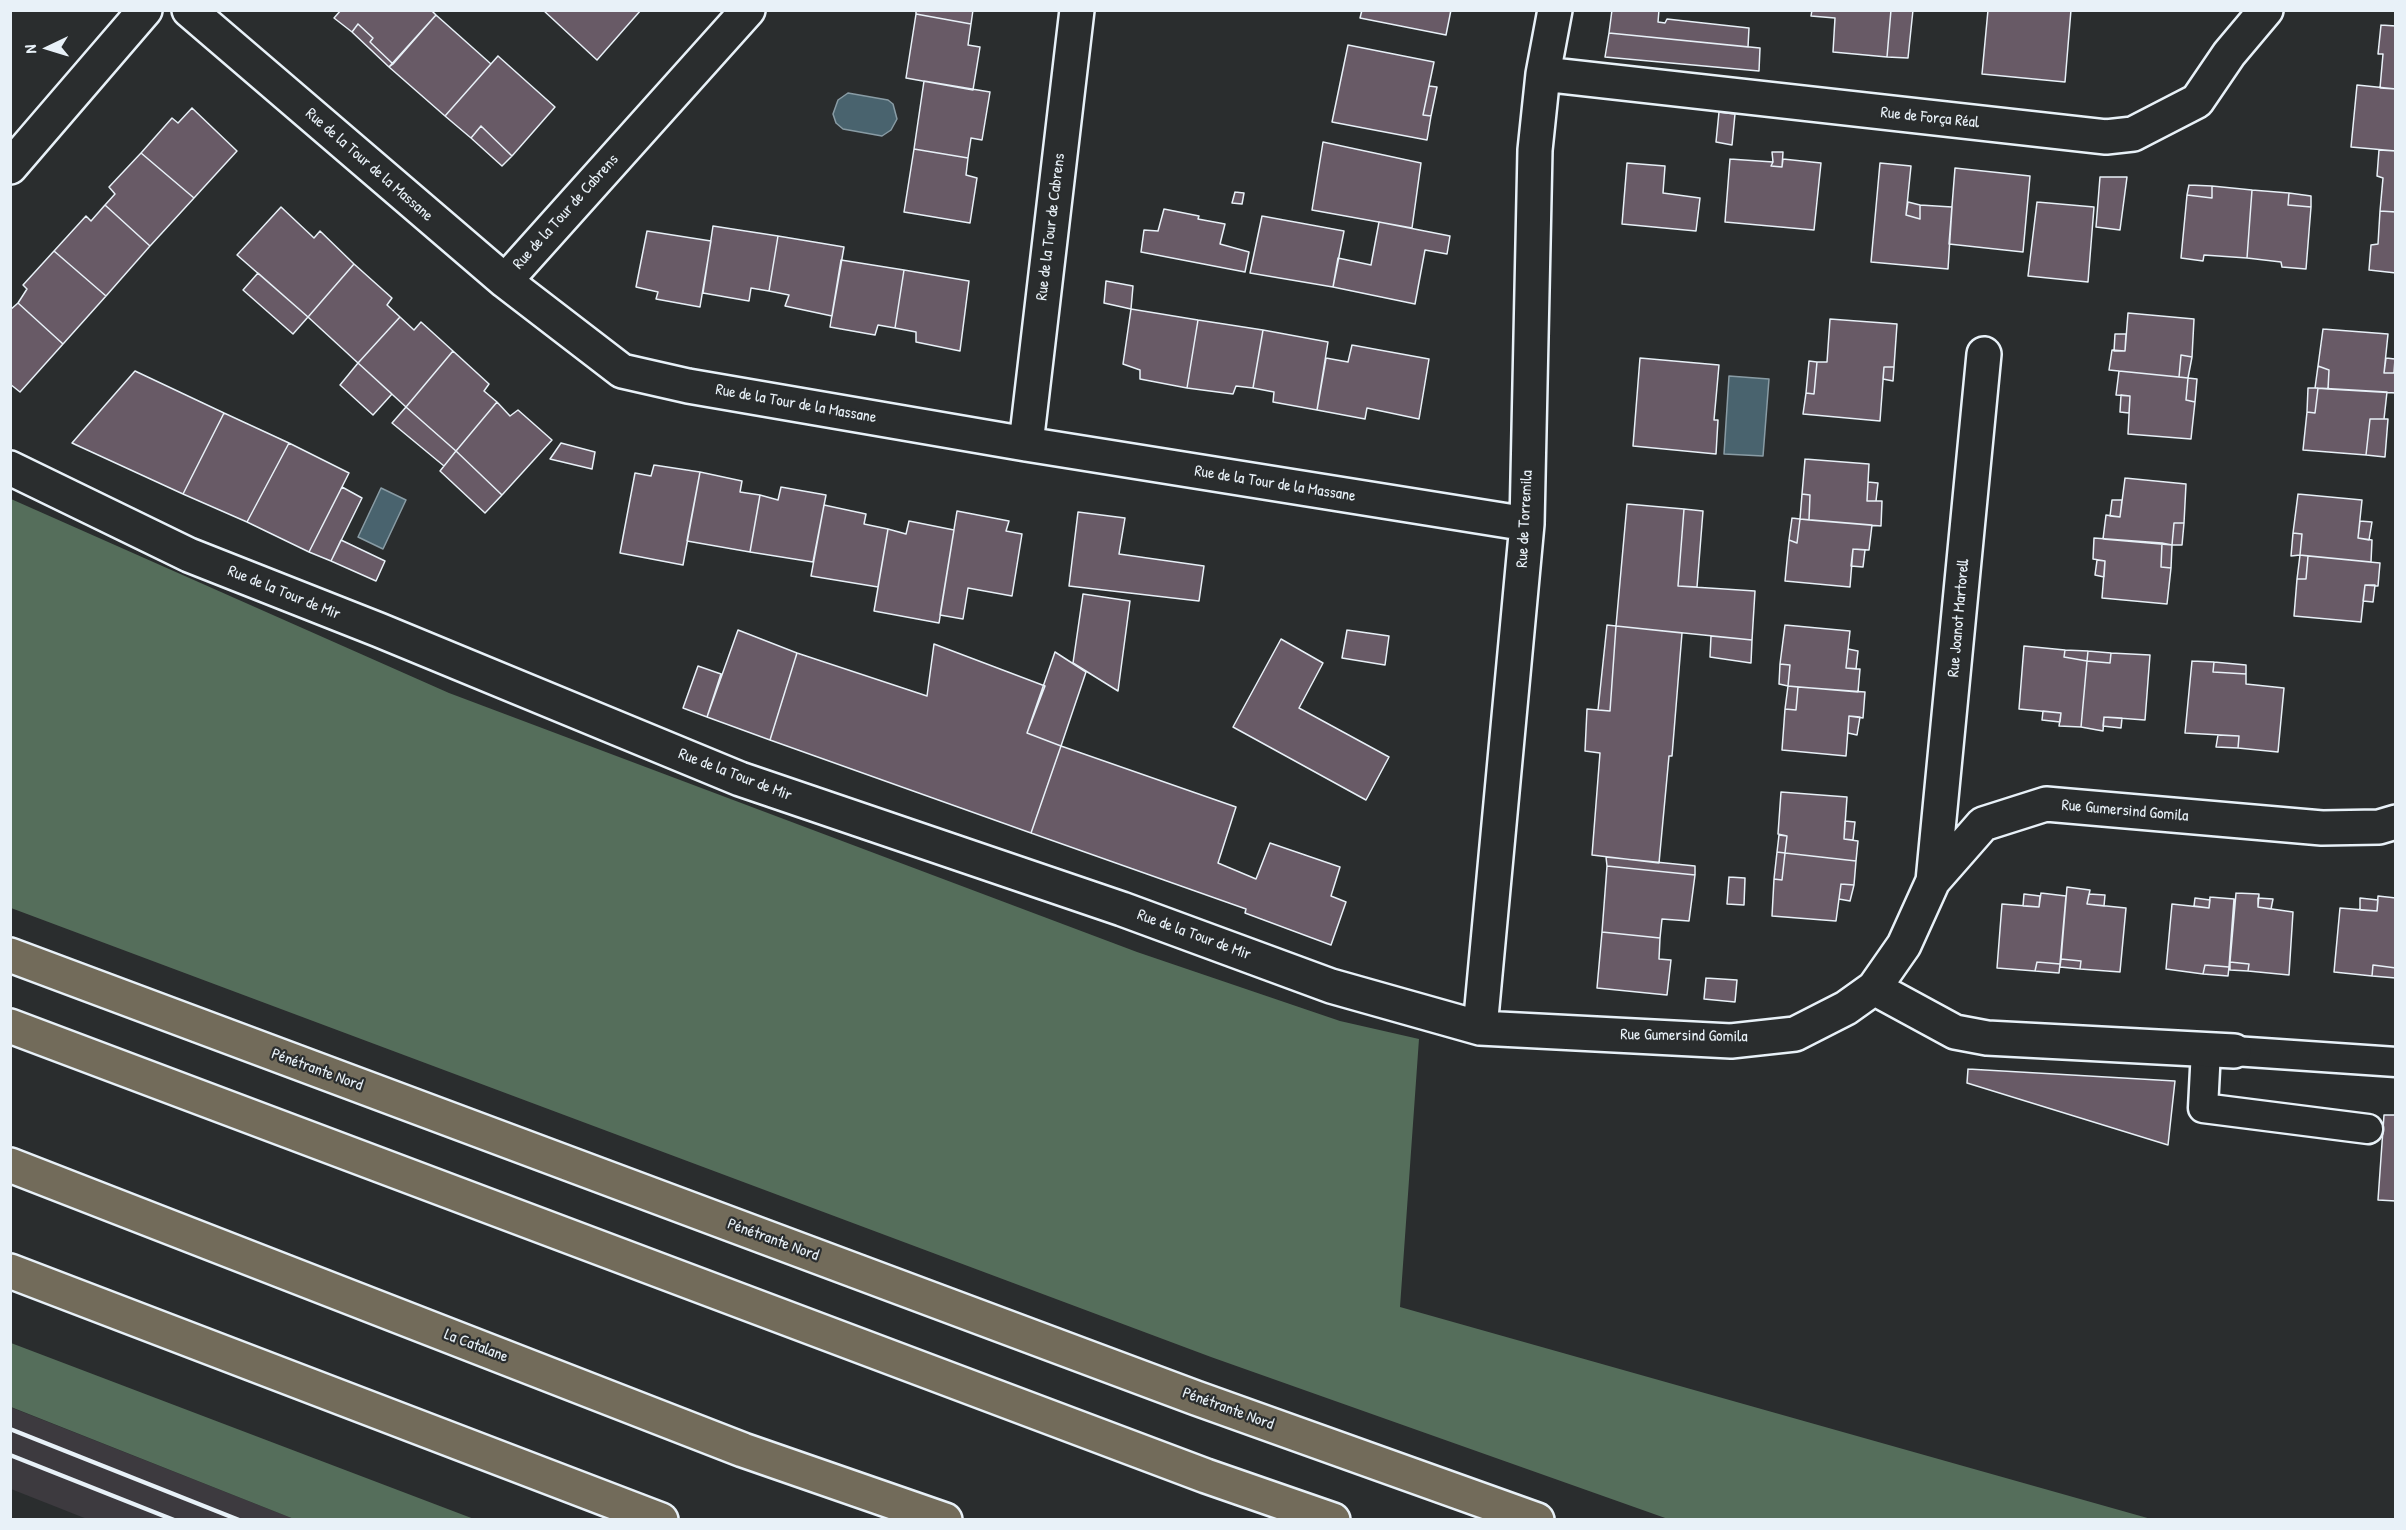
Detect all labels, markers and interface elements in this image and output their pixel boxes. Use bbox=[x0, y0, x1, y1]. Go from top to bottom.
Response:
north arrow bbox=[18, 18, 78, 78]
text: N bbox=[19, 44, 41, 54]
street label: Rue de Força Réal bbox=[1880, 103, 1980, 133]
street label: Rue de la Tour de la Massane bbox=[301, 104, 437, 226]
street label: Rue de la Tour de Cabrens bbox=[509, 151, 623, 273]
street label: Rue de la Tour de Cabrens bbox=[1032, 152, 1070, 302]
street label: Rue de la Tour de la Massane bbox=[714, 380, 878, 428]
street label: Rue de la Tour de la Massane bbox=[1193, 462, 1357, 506]
street label: Rue de Torremila bbox=[1513, 470, 1537, 568]
street label: Rue Joanot Martorell bbox=[1944, 558, 1974, 678]
street label: Rue de la Tour de Mir bbox=[225, 562, 343, 624]
street label: Rue de la Tour de Mir bbox=[676, 745, 794, 805]
street label: Rue Gumersind Gomila bbox=[2061, 796, 2189, 826]
street label: Rue de la Tour de Mir bbox=[1134, 905, 1254, 965]
street label: Rue Gumersind Gomila bbox=[1620, 1025, 1748, 1047]
street label: Pénétrante Nord bbox=[269, 1045, 365, 1095]
street label: Pénétrante Nord bbox=[725, 1215, 821, 1265]
street label: La Catalane bbox=[441, 1325, 511, 1367]
street label: Pénétrante Nord bbox=[1180, 1384, 1276, 1434]

